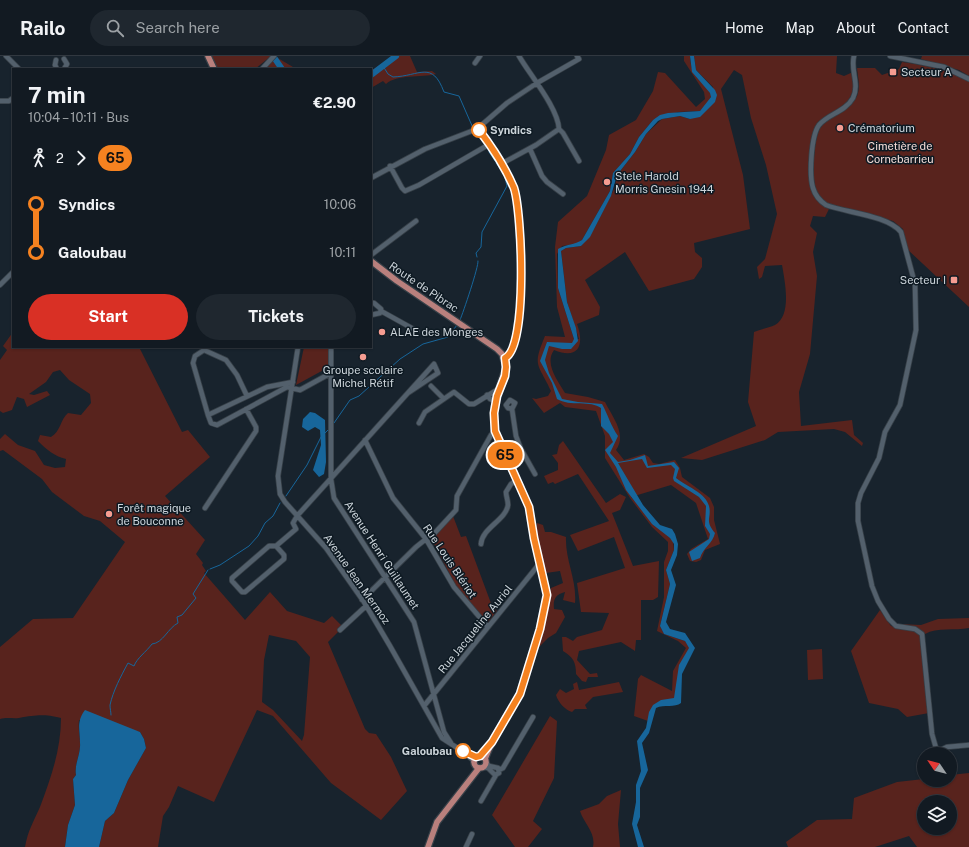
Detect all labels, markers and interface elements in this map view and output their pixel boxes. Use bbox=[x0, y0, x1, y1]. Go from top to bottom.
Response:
search box bbox=[90, 10, 370, 46]
text: Railo bbox=[20, 17, 66, 39]
icon: search bbox=[104, 17, 126, 39]
text: Search here bbox=[136, 19, 220, 36]
text: Home bbox=[725, 20, 764, 36]
text: Map bbox=[786, 20, 814, 36]
text: About bbox=[836, 20, 876, 36]
text: Contact bbox=[898, 20, 949, 36]
place label: Secteur A bbox=[901, 66, 952, 78]
marker: Secteur A bbox=[888, 67, 898, 77]
text: 7 min bbox=[28, 82, 85, 108]
text: €2.90 bbox=[313, 94, 356, 111]
text: 10:04 – 10:11 · Bus bbox=[28, 110, 129, 125]
marker: Syndics bbox=[471, 122, 487, 138]
place label: Crématorium bbox=[848, 122, 915, 134]
marker: Crématorium bbox=[835, 123, 845, 133]
place label: Syndics bbox=[490, 124, 532, 136]
park label: Cimetière de Cornebarrieu bbox=[866, 140, 934, 165]
icon: walk bbox=[28, 147, 50, 169]
icon: forward bbox=[70, 147, 92, 169]
text: 65 bbox=[106, 150, 124, 166]
text: 2 bbox=[56, 151, 64, 166]
place label: Stele Harold Morris Gnesin 1944 bbox=[615, 170, 714, 195]
marker: Stele Harold Morris Gnesin 1944 bbox=[602, 177, 612, 187]
text: Syndics bbox=[58, 196, 115, 213]
text: 10:06 bbox=[324, 197, 356, 212]
text: Galoubau bbox=[58, 244, 126, 261]
text: 10:11 bbox=[329, 245, 356, 260]
street label: Route de Pibrac bbox=[387, 259, 461, 315]
place label: Secteur I bbox=[900, 274, 946, 286]
marker: Secteur I bbox=[949, 275, 959, 285]
button: Start bbox=[28, 294, 188, 340]
button: Tickets bbox=[196, 294, 356, 340]
place label: ALAE des Monges bbox=[390, 326, 484, 338]
marker: ALAE des Monges bbox=[377, 327, 387, 337]
marker: Groupe scolaire Michel Rétif bbox=[358, 352, 368, 362]
place label: Groupe scolaire Michel Rétif bbox=[323, 364, 403, 389]
line badge: 65 bbox=[487, 442, 523, 468]
text: 65 bbox=[496, 447, 514, 463]
street label: Avenue Henri Guillaumet bbox=[342, 498, 422, 612]
place label: Forêt magique de Bouconne bbox=[117, 502, 191, 527]
marker: Forêt magique de Bouconne bbox=[104, 509, 114, 519]
street label: Rue Louis Blériot bbox=[421, 522, 479, 600]
street label: Avenue Jean Mermoz bbox=[321, 532, 393, 626]
street label: Rue Jacqueline Auriol bbox=[436, 582, 514, 676]
marker: Galoubau bbox=[455, 743, 471, 759]
place label: Galoubau bbox=[402, 745, 452, 757]
north arrow bbox=[917, 747, 957, 787]
map controls bbox=[917, 747, 957, 835]
button: layers bbox=[917, 795, 957, 835]

